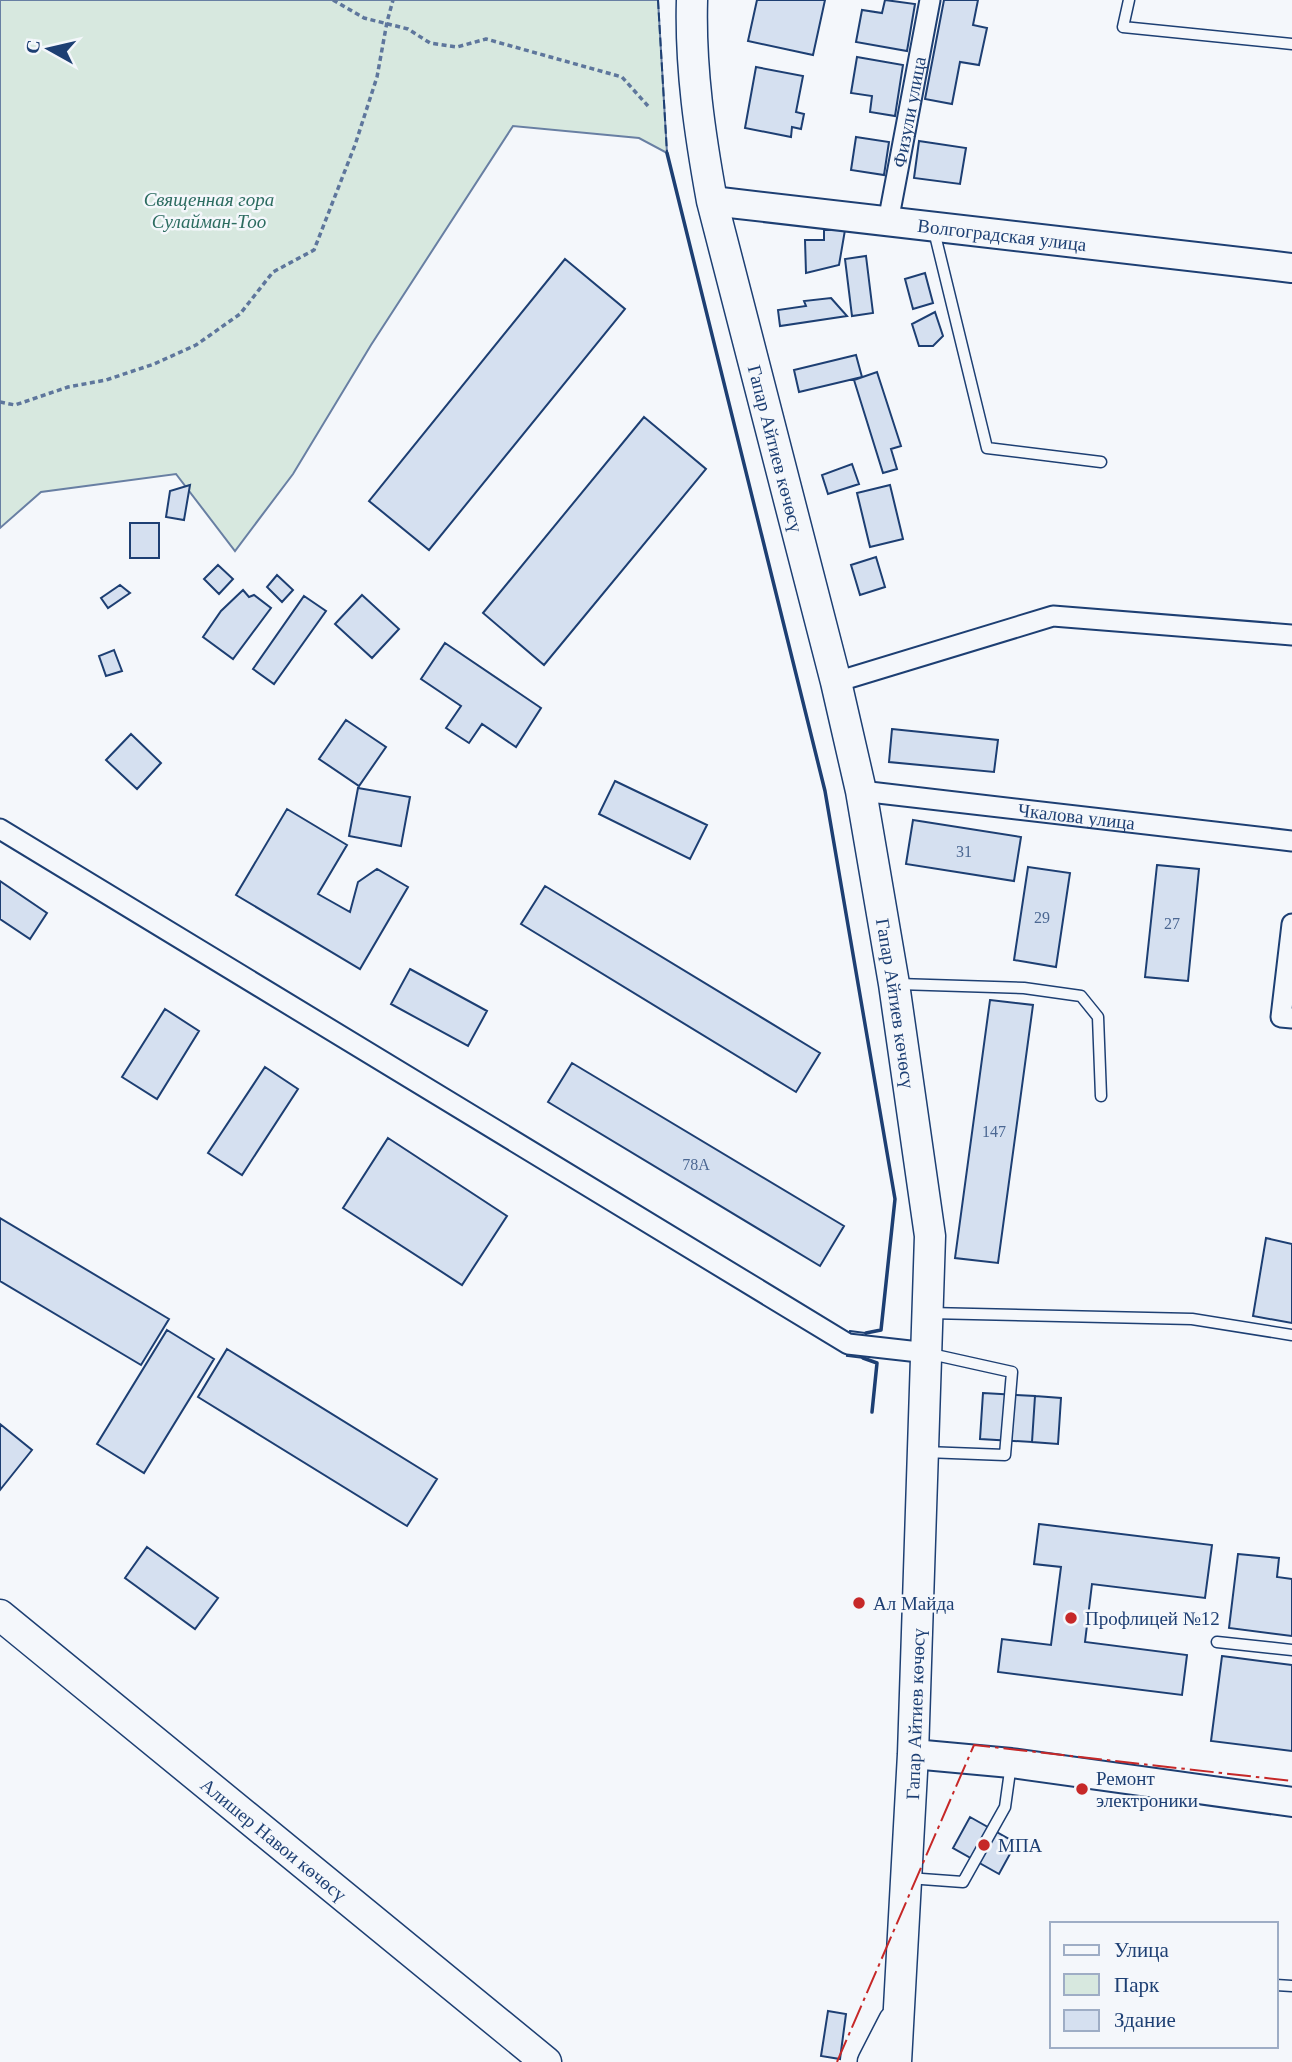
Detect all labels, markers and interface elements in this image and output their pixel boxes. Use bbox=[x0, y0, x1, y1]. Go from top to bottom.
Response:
north arrow bbox=[14, 14, 84, 84]
text: С bbox=[21, 38, 44, 55]
street label: Физули улица bbox=[889, 54, 930, 169]
park label: Священная гора Сулайман-Тоо bbox=[144, 189, 274, 232]
street label: Волгоградская улица bbox=[916, 215, 1088, 255]
street label: Гапар Айтиев көчөсү bbox=[744, 363, 807, 535]
street label: Чкалова улица bbox=[1017, 799, 1137, 834]
house number: 31 bbox=[956, 843, 972, 860]
house number: 29 bbox=[1034, 909, 1050, 926]
house number: 27 bbox=[1164, 915, 1180, 932]
street label: Гапар Айтиев көчөсү bbox=[872, 917, 919, 1090]
house number: 147 bbox=[982, 1123, 1006, 1140]
house number: 78А bbox=[682, 1156, 710, 1173]
place label: Ал Майда bbox=[873, 1593, 955, 1614]
marker: Ал Майда bbox=[851, 1595, 867, 1611]
place label: Профлицей №12 bbox=[1085, 1608, 1220, 1629]
marker: Профлицей №12 bbox=[1063, 1610, 1079, 1626]
street label: Гапар Айтиев көчөсү bbox=[902, 1627, 929, 1800]
place label: Ремонт электроники bbox=[1096, 1768, 1198, 1811]
street label: Алишер Навои көчөсү bbox=[197, 1774, 351, 1906]
marker: Ремонт электроники bbox=[1074, 1781, 1090, 1797]
place label: МПА bbox=[998, 1835, 1043, 1856]
marker: МПА bbox=[976, 1837, 992, 1853]
legend bbox=[1050, 1922, 1278, 2048]
text: Улица bbox=[1114, 1938, 1169, 1962]
text: Парк bbox=[1114, 1973, 1160, 1997]
text: Здание bbox=[1114, 2008, 1176, 2032]

